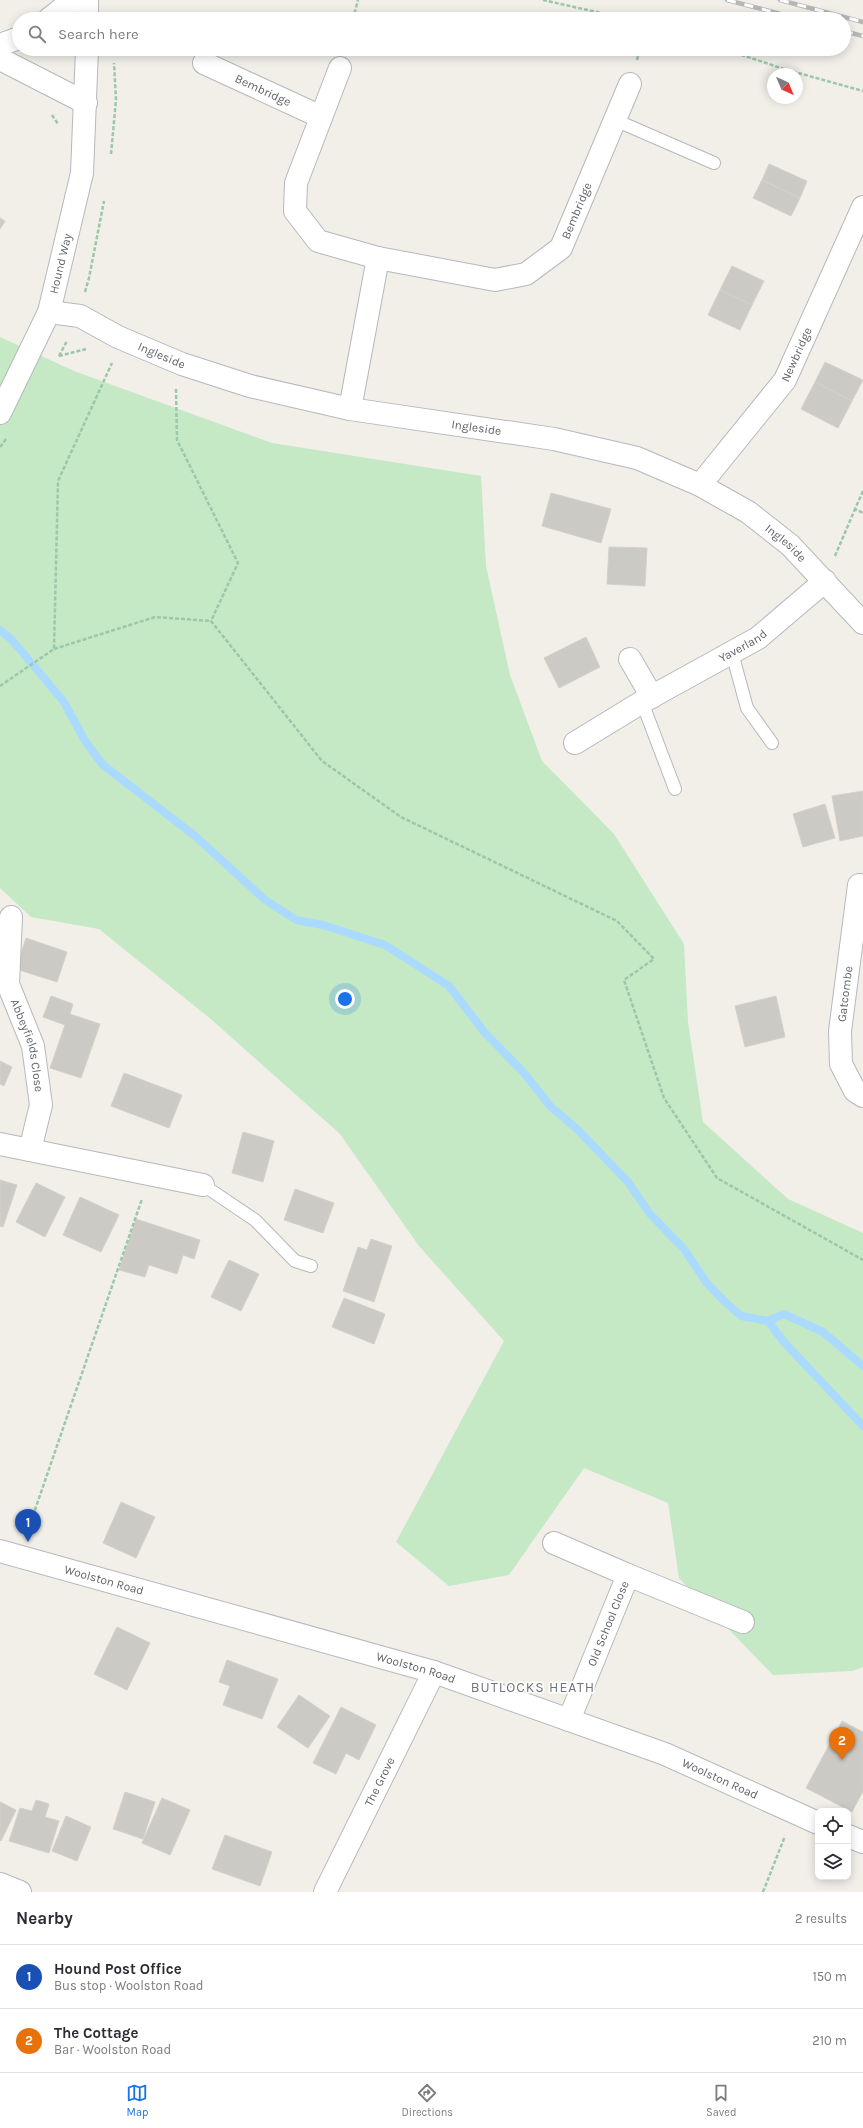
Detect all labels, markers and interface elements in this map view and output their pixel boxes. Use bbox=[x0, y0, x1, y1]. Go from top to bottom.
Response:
search box bbox=[12, 12, 851, 56]
icon: search bbox=[26, 23, 48, 45]
text: Search here bbox=[58, 25, 139, 43]
north arrow bbox=[767, 68, 803, 104]
street label: Bembridge bbox=[233, 71, 293, 109]
street label: Bembridge bbox=[559, 180, 595, 241]
street label: Hound Way bbox=[47, 232, 75, 295]
street label: Newbridge bbox=[778, 325, 815, 384]
street label: Ingleside bbox=[136, 339, 187, 372]
street label: Ingleside bbox=[451, 417, 502, 438]
street label: Ingleside bbox=[762, 521, 809, 565]
street label: Yaverland bbox=[716, 626, 770, 665]
street label: Gatcombe bbox=[835, 965, 855, 1023]
your location bbox=[335, 989, 355, 1009]
street label: Abbeyfields Close bbox=[8, 997, 46, 1093]
pin: 1 bbox=[15, 1509, 41, 1542]
street label: Woolston Road bbox=[63, 1562, 145, 1598]
street label: Old School Close bbox=[585, 1579, 632, 1668]
street label: Woolston Road bbox=[375, 1649, 458, 1686]
district label: BUTLOCKS HEATH bbox=[471, 1679, 595, 1696]
pin: 2 bbox=[829, 1727, 855, 1760]
street label: The Grove bbox=[362, 1755, 398, 1809]
street label: Woolston Road bbox=[680, 1756, 760, 1802]
map controls bbox=[815, 1808, 851, 1880]
button: locate bbox=[815, 1808, 851, 1844]
button: layers bbox=[815, 1844, 851, 1880]
text: Nearby bbox=[16, 1908, 73, 1928]
text: 2 results bbox=[795, 1911, 847, 1926]
text: Hound Post Office bbox=[54, 1960, 182, 1978]
text: 1 bbox=[27, 1969, 31, 1984]
text: 150 m bbox=[812, 1969, 847, 1984]
text: Bus stop · Woolston Road bbox=[54, 1978, 204, 1993]
text: The Cottage bbox=[54, 2024, 138, 2042]
text: 2 bbox=[25, 2033, 33, 2048]
text: 210 m bbox=[812, 2033, 847, 2048]
text: Bar · Woolston Road bbox=[54, 2042, 171, 2057]
tab: Map bbox=[126, 2082, 148, 2119]
tab: Directions bbox=[401, 2082, 453, 2119]
tab: Saved bbox=[706, 2082, 737, 2119]

